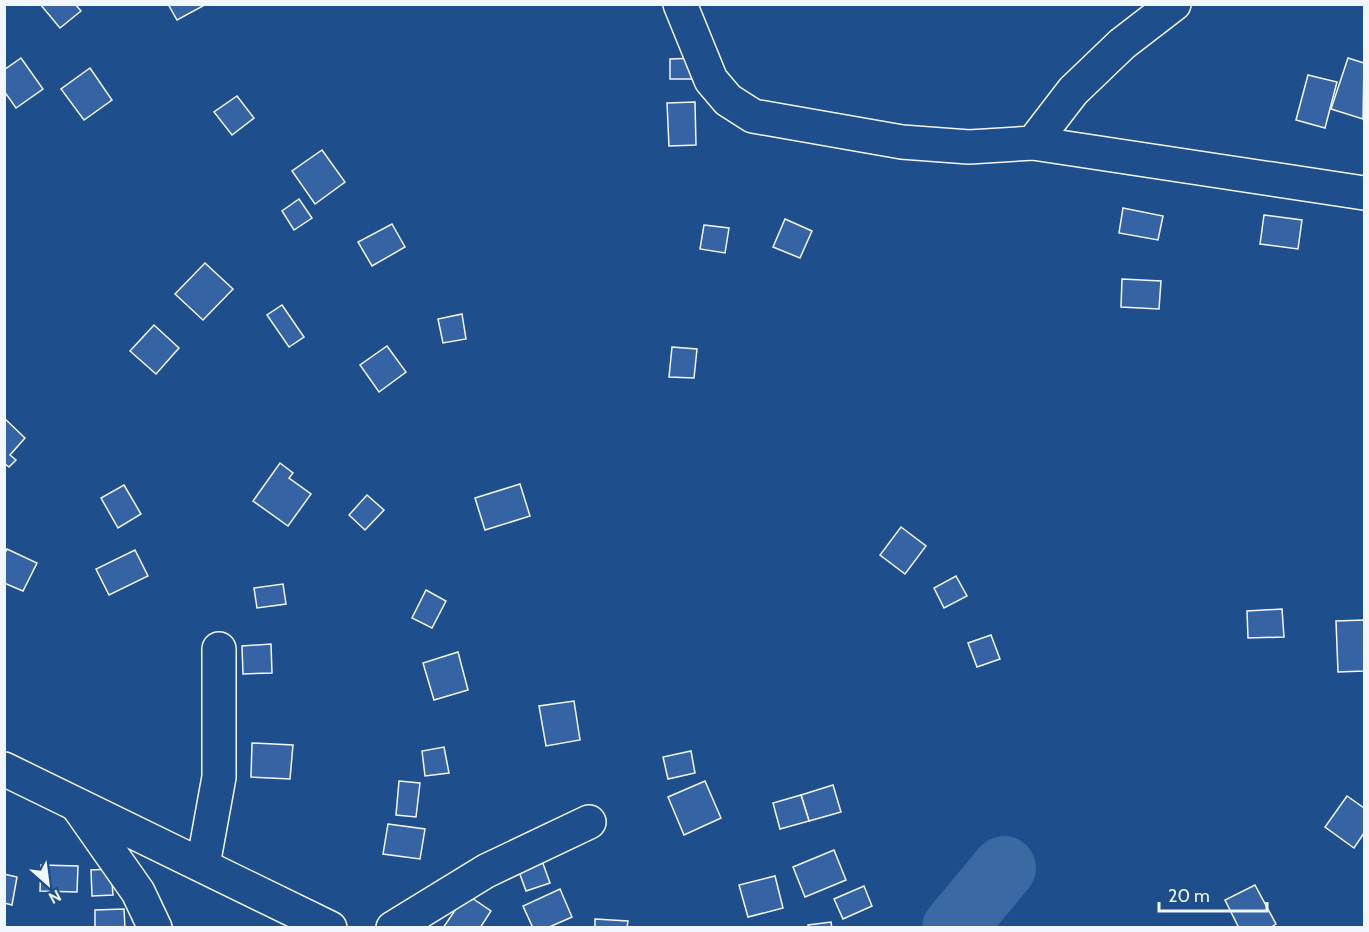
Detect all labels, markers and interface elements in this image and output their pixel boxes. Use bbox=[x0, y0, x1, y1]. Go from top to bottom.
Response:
north arrow bbox=[18, 854, 78, 914]
scale bar bbox=[1159, 875, 1267, 913]
text: 20 m bbox=[1168, 885, 1210, 907]
text: N bbox=[45, 886, 64, 908]

